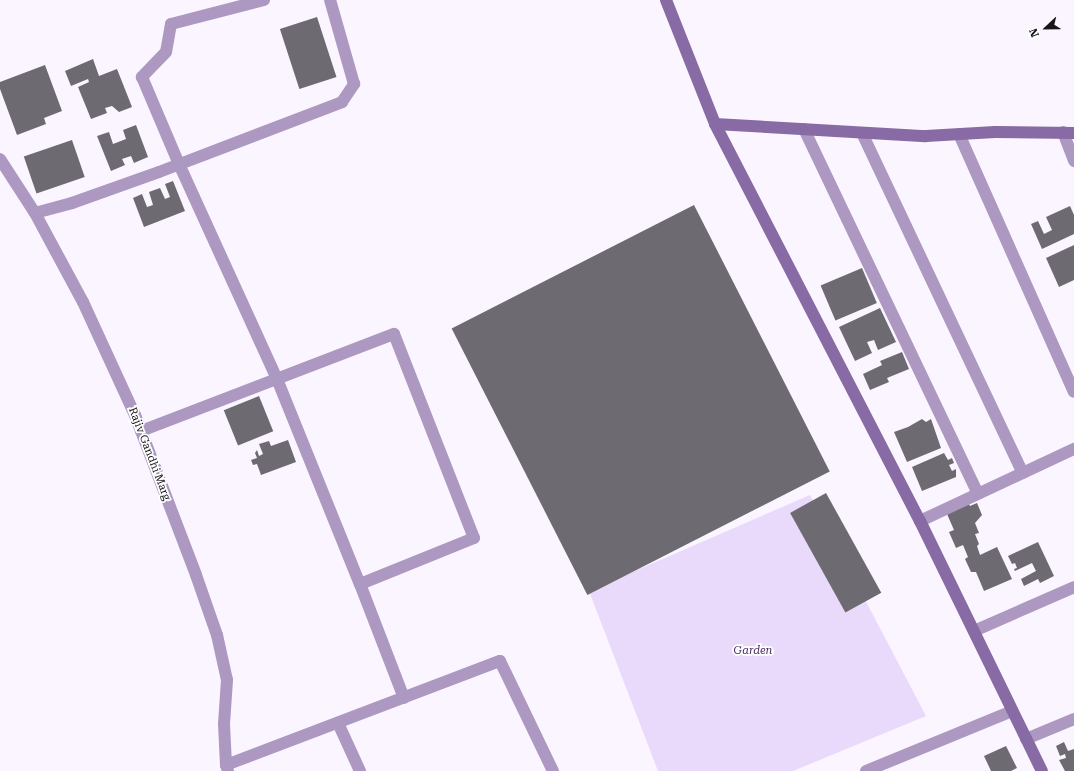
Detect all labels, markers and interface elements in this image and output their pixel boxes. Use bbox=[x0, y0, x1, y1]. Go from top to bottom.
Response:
north arrow bbox=[1026, 8, 1066, 48]
text: N bbox=[1027, 26, 1042, 39]
street label: Rajiv Gandhi Marg bbox=[125, 406, 173, 502]
park label: Garden bbox=[734, 644, 772, 658]

